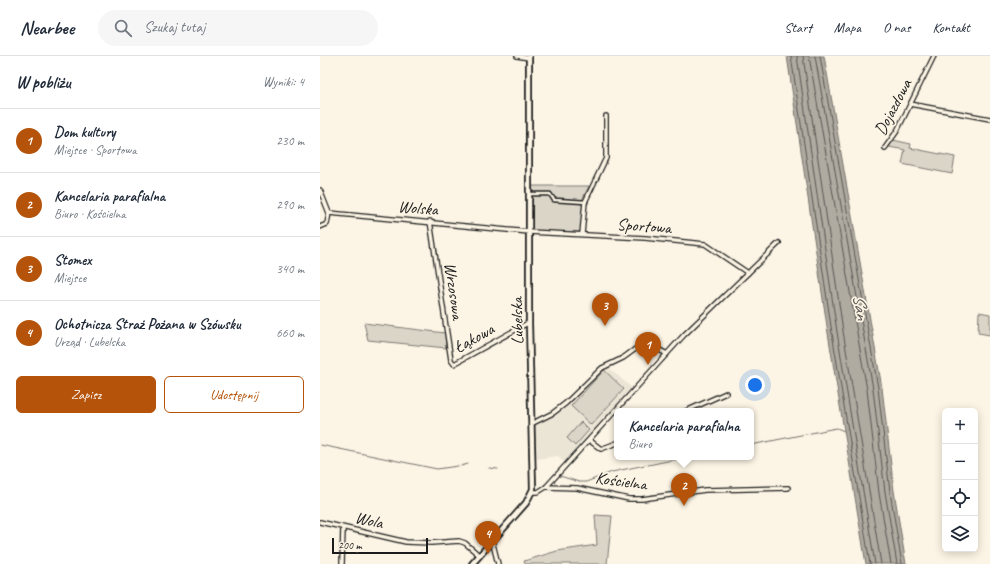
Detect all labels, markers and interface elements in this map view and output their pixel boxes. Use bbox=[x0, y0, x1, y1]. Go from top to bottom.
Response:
search box bbox=[98, 10, 378, 46]
text: Nearbee bbox=[20, 16, 74, 40]
icon: search bbox=[112, 17, 134, 39]
text: Szukaj tutaj bbox=[144, 18, 205, 37]
text: Start bbox=[784, 19, 812, 36]
text: Mapa bbox=[834, 19, 861, 36]
text: O nas bbox=[883, 19, 910, 36]
text: Kontakt bbox=[932, 19, 970, 36]
text: W pobliżu bbox=[16, 72, 71, 93]
text: Wyniki: 4 bbox=[263, 74, 304, 90]
street label: Dojazdowa bbox=[870, 74, 917, 139]
text: Dom kultury bbox=[54, 123, 115, 142]
text: 1 bbox=[26, 133, 32, 149]
text: 230 m bbox=[276, 133, 304, 149]
text: Miejsce · Sportowa bbox=[54, 142, 136, 158]
text: Kancelaria parafialna bbox=[54, 187, 165, 206]
street label: Wolska bbox=[397, 196, 440, 220]
text: 2 bbox=[26, 197, 32, 213]
text: 290 m bbox=[276, 197, 304, 213]
text: Biuro · Kościelna bbox=[54, 206, 126, 222]
street label: Sportowa bbox=[616, 214, 674, 239]
text: Stomex bbox=[54, 251, 91, 270]
text: 3 bbox=[26, 261, 32, 277]
text: 340 m bbox=[276, 261, 304, 277]
street label: Wrzosowa bbox=[440, 261, 469, 323]
text: Miejsce bbox=[54, 270, 86, 286]
pin: 3 bbox=[592, 293, 618, 326]
water label: San bbox=[848, 293, 874, 323]
street label: Lubelska bbox=[506, 295, 528, 345]
text: Ochotnicza Straż Pożana w Szówsku bbox=[54, 315, 240, 334]
street label: Łąkowa bbox=[450, 318, 499, 358]
text: 4 bbox=[26, 325, 32, 341]
text: 660 m bbox=[276, 325, 304, 341]
pin: 1 bbox=[635, 332, 661, 365]
text: Urząd · Lubelska bbox=[54, 334, 125, 350]
your location bbox=[745, 375, 765, 395]
button: Zapisz bbox=[16, 376, 156, 413]
button: Udostępnij bbox=[164, 376, 304, 413]
popup bbox=[614, 408, 754, 460]
map controls bbox=[942, 408, 978, 552]
button: + bbox=[942, 408, 978, 444]
text: Kancelaria parafialna bbox=[628, 417, 740, 436]
text: Biuro bbox=[628, 436, 652, 452]
button: − bbox=[942, 444, 978, 480]
street label: Kościelna bbox=[594, 467, 650, 495]
pin: 2 bbox=[671, 473, 697, 506]
button: locate bbox=[942, 480, 978, 516]
street label: Wola bbox=[353, 507, 386, 534]
button: layers bbox=[942, 516, 978, 552]
pin: 4 bbox=[475, 521, 501, 554]
scale bar bbox=[332, 536, 428, 555]
text: 200 m bbox=[338, 538, 362, 552]

